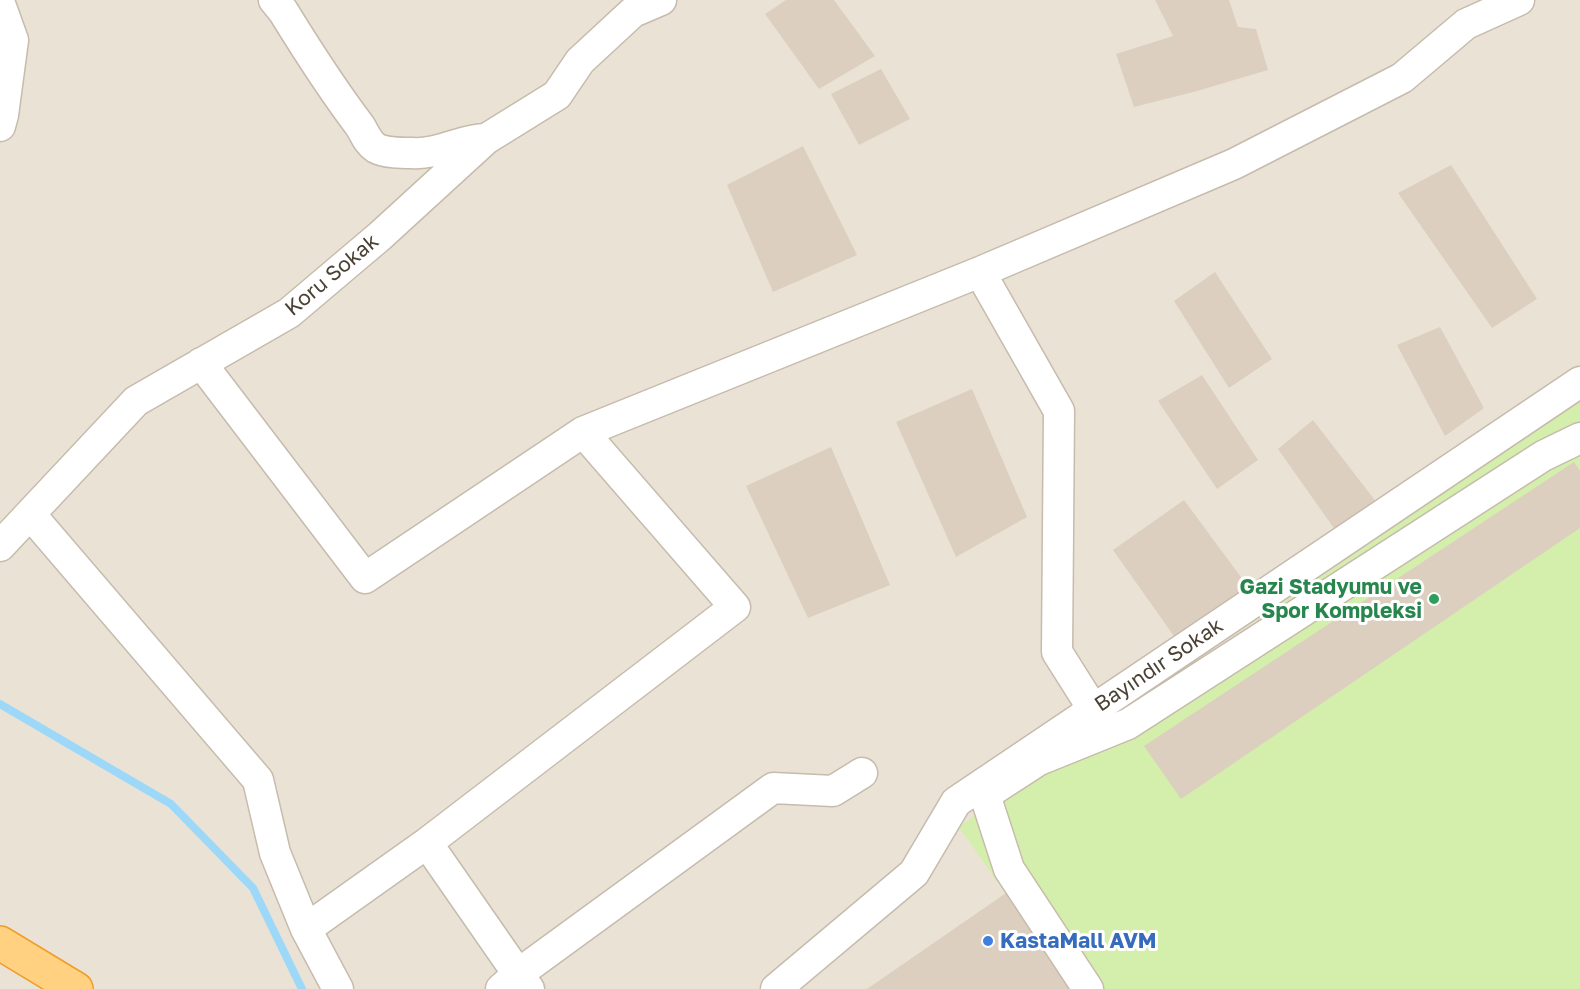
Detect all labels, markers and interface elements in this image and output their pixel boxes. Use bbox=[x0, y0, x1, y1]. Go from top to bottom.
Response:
street label: Koru Sokak bbox=[280, 229, 384, 321]
place label: Gazi Stadyumu ve Spor Kompleksi bbox=[1240, 574, 1422, 624]
marker: Gazi Stadyumu ve Spor Kompleksi bbox=[1427, 592, 1441, 606]
street label: Bayındır Sokak bbox=[1090, 613, 1228, 717]
place label: KastaMall AVM bbox=[1000, 928, 1157, 954]
marker: KastaMall AVM bbox=[981, 934, 995, 948]

